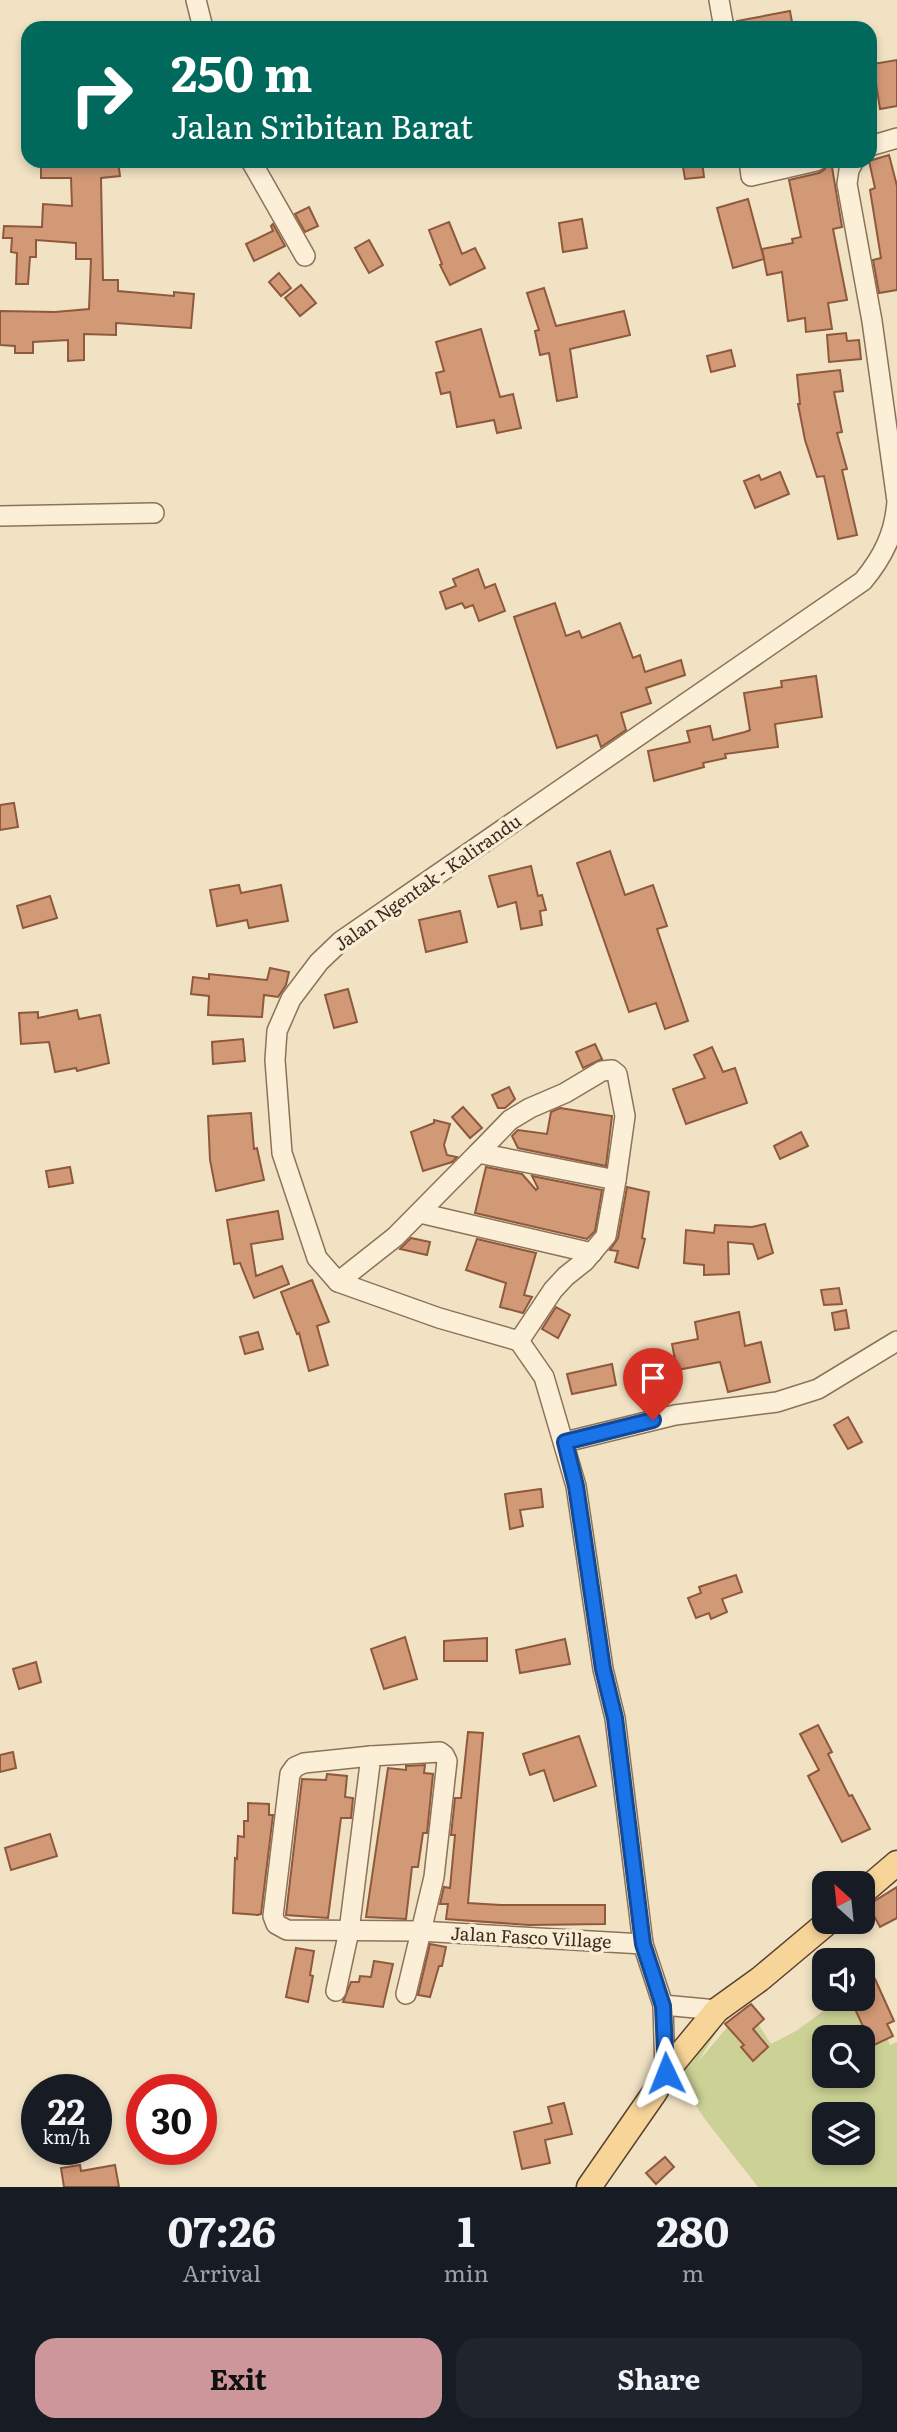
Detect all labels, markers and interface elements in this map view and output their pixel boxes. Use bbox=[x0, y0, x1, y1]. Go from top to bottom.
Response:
text: 250 m bbox=[171, 34, 313, 107]
icon: right bbox=[56, 49, 147, 140]
text: Jalan Sribitan Barat bbox=[171, 101, 473, 149]
street label: Jalan Ngentak - Kalirandu bbox=[328, 807, 526, 957]
pin bbox=[623, 1348, 683, 1420]
icon: arrive bbox=[634, 1359, 672, 1397]
north arrow bbox=[812, 1871, 875, 1934]
map controls bbox=[812, 1871, 875, 2165]
street label: Jalan Fasco Village bbox=[450, 1919, 612, 1954]
button: sound bbox=[812, 1948, 875, 2011]
button: search bbox=[812, 2025, 875, 2088]
position arrow bbox=[629, 2036, 703, 2110]
speed limit sign: 30 bbox=[126, 2074, 217, 2165]
text: 22 bbox=[48, 2084, 85, 2136]
button: layers bbox=[812, 2102, 875, 2165]
text: km/h bbox=[43, 2123, 90, 2150]
text: 07:26 bbox=[168, 2198, 276, 2260]
text: 1 bbox=[457, 2198, 475, 2260]
text: 280 bbox=[656, 2198, 729, 2260]
text: Arrival bbox=[182, 2255, 261, 2289]
text: min bbox=[444, 2255, 489, 2289]
text: m bbox=[682, 2255, 704, 2289]
button: Exit bbox=[35, 2338, 442, 2418]
button: Share bbox=[456, 2338, 862, 2418]

